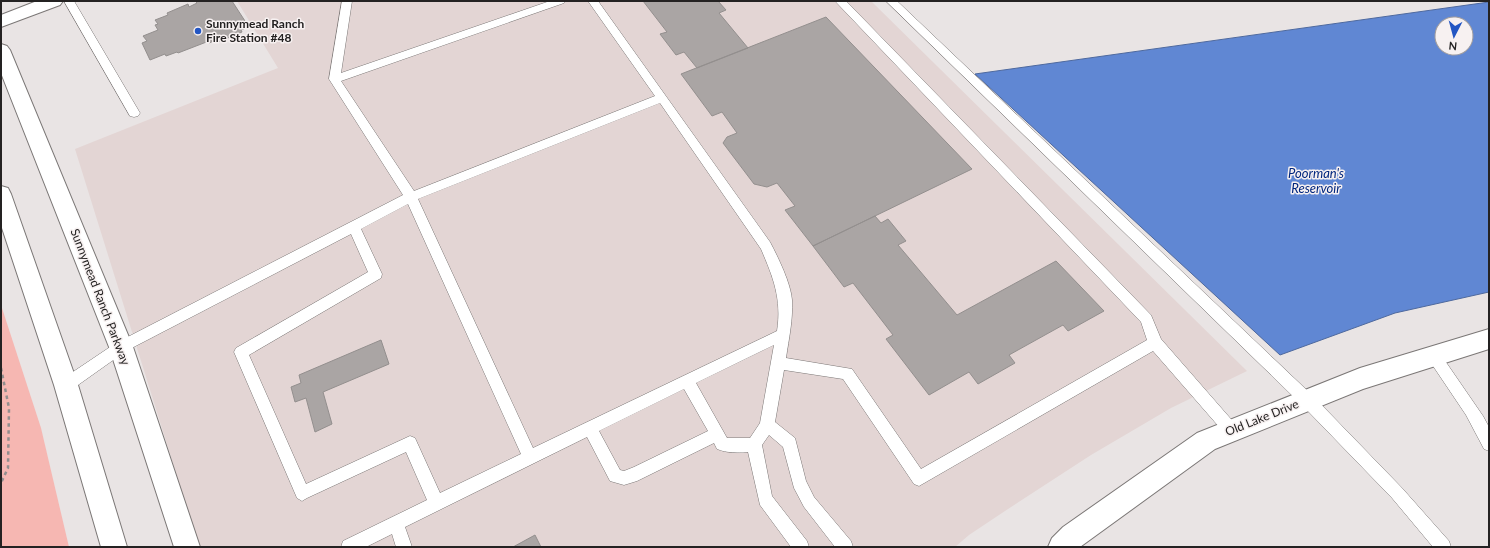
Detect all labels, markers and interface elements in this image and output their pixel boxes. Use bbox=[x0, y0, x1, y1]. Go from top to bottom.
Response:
place label: Sunnymead Ranch Fire Station #48 bbox=[206, 16, 304, 45]
north arrow bbox=[1434, 16, 1474, 56]
marker: Sunnymead Ranch Fire Station #48 bbox=[193, 26, 203, 36]
text: N bbox=[1448, 40, 1458, 53]
water label: Poorman's Reservoir bbox=[1288, 165, 1344, 196]
street label: Sunnymead Ranch Parkway bbox=[68, 227, 134, 368]
street label: Old Lake Drive bbox=[1223, 396, 1301, 439]

